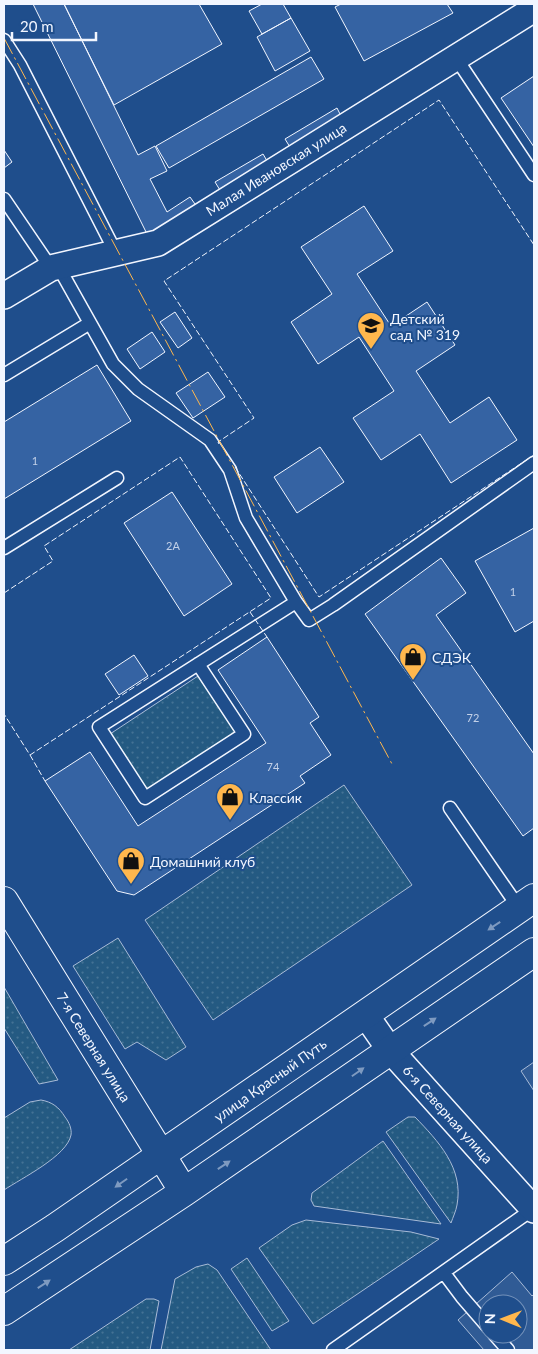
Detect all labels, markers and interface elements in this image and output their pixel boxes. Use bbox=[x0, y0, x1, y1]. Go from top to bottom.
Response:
scale bar bbox=[12, 10, 96, 42]
text: 20 m bbox=[20, 17, 54, 35]
street label: Малая Ивановская улица bbox=[203, 119, 349, 219]
place label: Детский сад № 319 bbox=[390, 310, 460, 343]
school or university icon: Детский сад № 319 bbox=[356, 311, 386, 350]
house number: 1 bbox=[32, 454, 38, 467]
house number: 2А bbox=[166, 539, 180, 552]
house number: 1 bbox=[510, 585, 516, 598]
shop icon: СДЭК bbox=[398, 642, 428, 681]
place label: СДЭК bbox=[432, 649, 472, 666]
house number: 72 bbox=[467, 711, 479, 724]
house number: 74 bbox=[267, 760, 280, 773]
shop icon: Классик bbox=[215, 782, 245, 821]
place label: Классик bbox=[249, 789, 303, 806]
shop icon: Домашний клуб bbox=[116, 846, 146, 885]
place label: Домашний клуб bbox=[150, 853, 255, 870]
one-way arrow bbox=[487, 921, 501, 931]
street label: 7-я Северная улица bbox=[53, 989, 135, 1105]
one-way arrow bbox=[423, 1017, 437, 1027]
street label: улица Красный Путь bbox=[211, 1035, 330, 1125]
street label: 6-я Северная улица bbox=[399, 1061, 497, 1167]
one-way arrow bbox=[351, 1067, 364, 1077]
one-way arrow bbox=[217, 1160, 231, 1170]
one-way arrow bbox=[114, 1178, 127, 1188]
one-way arrow bbox=[38, 1279, 51, 1289]
north arrow bbox=[478, 1294, 528, 1344]
text: N bbox=[481, 1313, 498, 1324]

